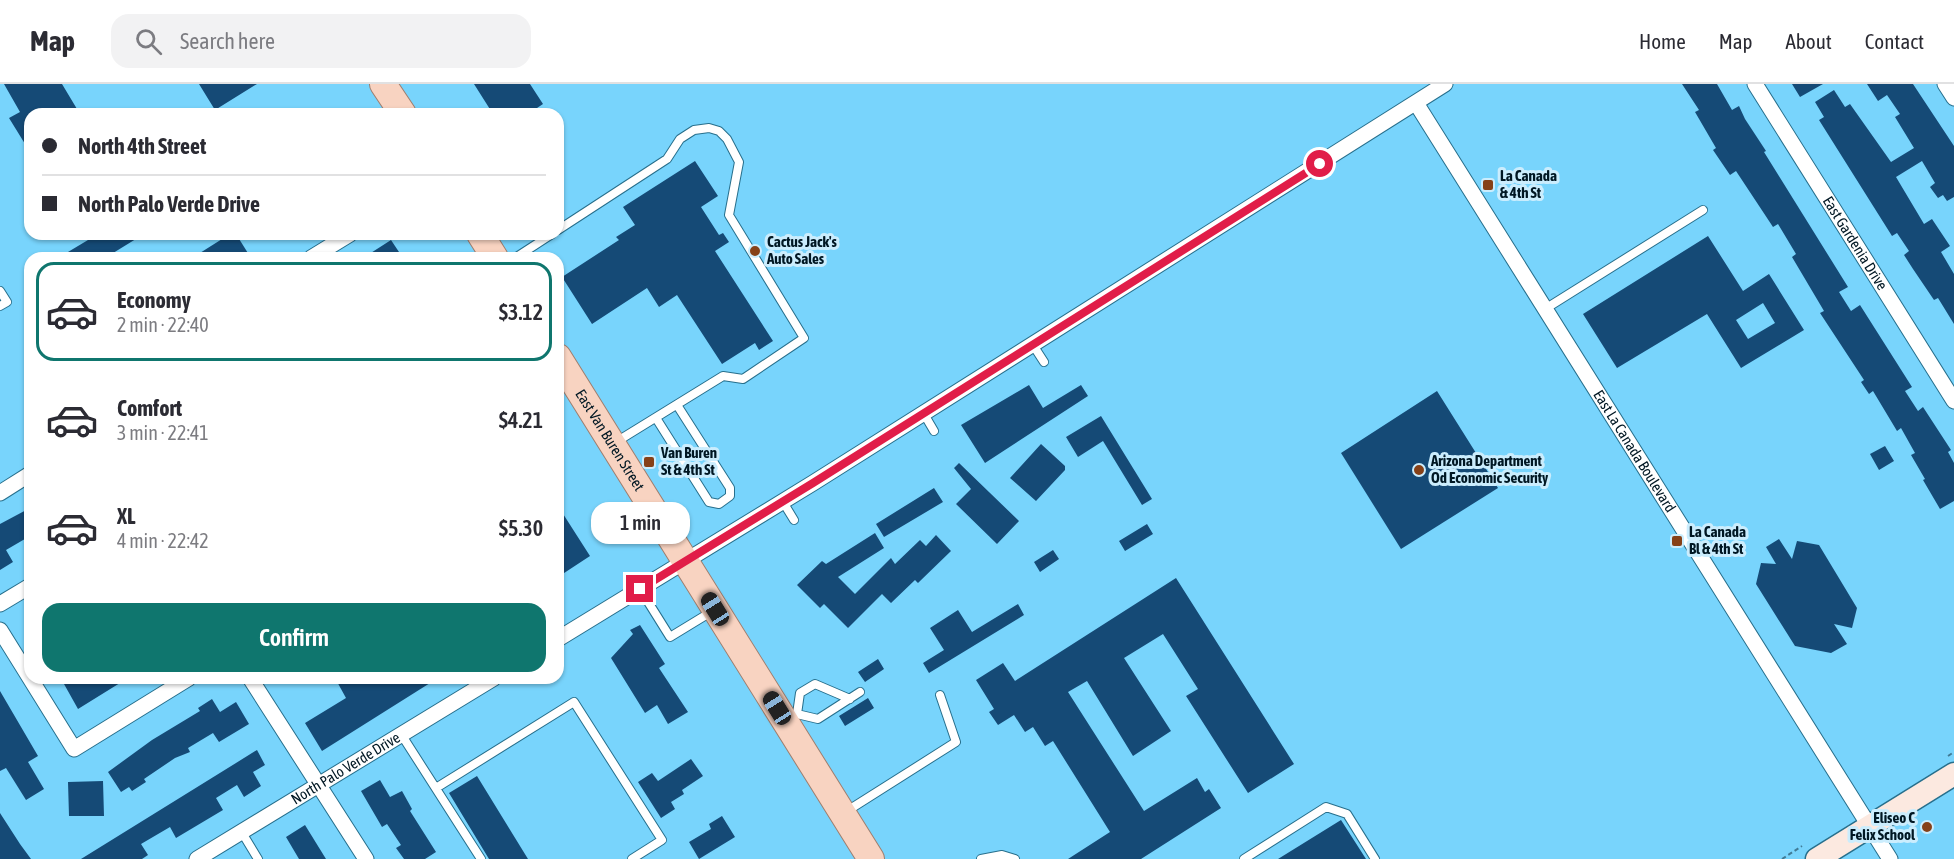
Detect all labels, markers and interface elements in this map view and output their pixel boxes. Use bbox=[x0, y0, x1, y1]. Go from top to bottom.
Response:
search box bbox=[111, 14, 531, 68]
text: Map bbox=[30, 25, 75, 57]
icon: search bbox=[132, 25, 165, 58]
text: Search here bbox=[180, 28, 275, 54]
text: Home bbox=[1639, 29, 1686, 53]
text: Map bbox=[1719, 29, 1753, 53]
text: About bbox=[1786, 29, 1832, 53]
text: Contact bbox=[1865, 29, 1924, 53]
text: North 4th Street bbox=[78, 133, 206, 159]
route start bbox=[1306, 150, 1333, 177]
place label: La Canada & 4th St bbox=[1500, 167, 1557, 201]
marker: La Canada & 4th St bbox=[1481, 178, 1495, 192]
text: North Palo Verde Drive bbox=[78, 191, 260, 217]
street label: East Gardenia Drive bbox=[1820, 193, 1891, 293]
place label: Cactus Jack's Auto Sales bbox=[766, 233, 838, 267]
marker: Cactus Jack's Auto Sales bbox=[748, 244, 762, 258]
icon: car bbox=[45, 285, 99, 339]
text: Economy bbox=[117, 287, 191, 313]
text: $3.12 bbox=[499, 299, 543, 325]
text: 2 min · 22:40 bbox=[117, 313, 209, 336]
street label: East Van Buren Street bbox=[572, 386, 648, 494]
street label: East La Canada Boulevard bbox=[1590, 387, 1679, 515]
icon: car bbox=[45, 393, 99, 447]
text: Comfort bbox=[117, 395, 182, 421]
text: $4.21 bbox=[499, 407, 543, 433]
text: 3 min · 22:41 bbox=[117, 421, 209, 444]
place label: Van Buren St & 4th St bbox=[660, 444, 717, 478]
place label: Arizona Department Od Economic Security bbox=[1430, 452, 1549, 486]
marker: Van Buren St & 4th St bbox=[642, 455, 656, 469]
marker: Arizona Department Od Economic Security bbox=[1412, 463, 1426, 477]
icon: car bbox=[45, 501, 99, 555]
callout: 1 min bbox=[590, 502, 690, 544]
text: XL bbox=[117, 503, 135, 529]
text: 1 min bbox=[620, 511, 661, 534]
text: $5.30 bbox=[499, 515, 543, 541]
place label: La Canada Bl & 4th St bbox=[1689, 523, 1746, 557]
text: 4 min · 22:42 bbox=[117, 529, 209, 552]
marker: La Canada Bl & 4th St bbox=[1670, 534, 1684, 548]
route end bbox=[626, 575, 653, 602]
car bbox=[698, 589, 732, 629]
button: Confirm bbox=[42, 603, 546, 672]
car bbox=[760, 688, 794, 728]
street label: North Palo Verde Drive bbox=[288, 728, 403, 808]
place label: Eliseo C Felix School bbox=[1850, 809, 1916, 843]
marker: Eliseo C Felix School bbox=[1920, 820, 1934, 834]

